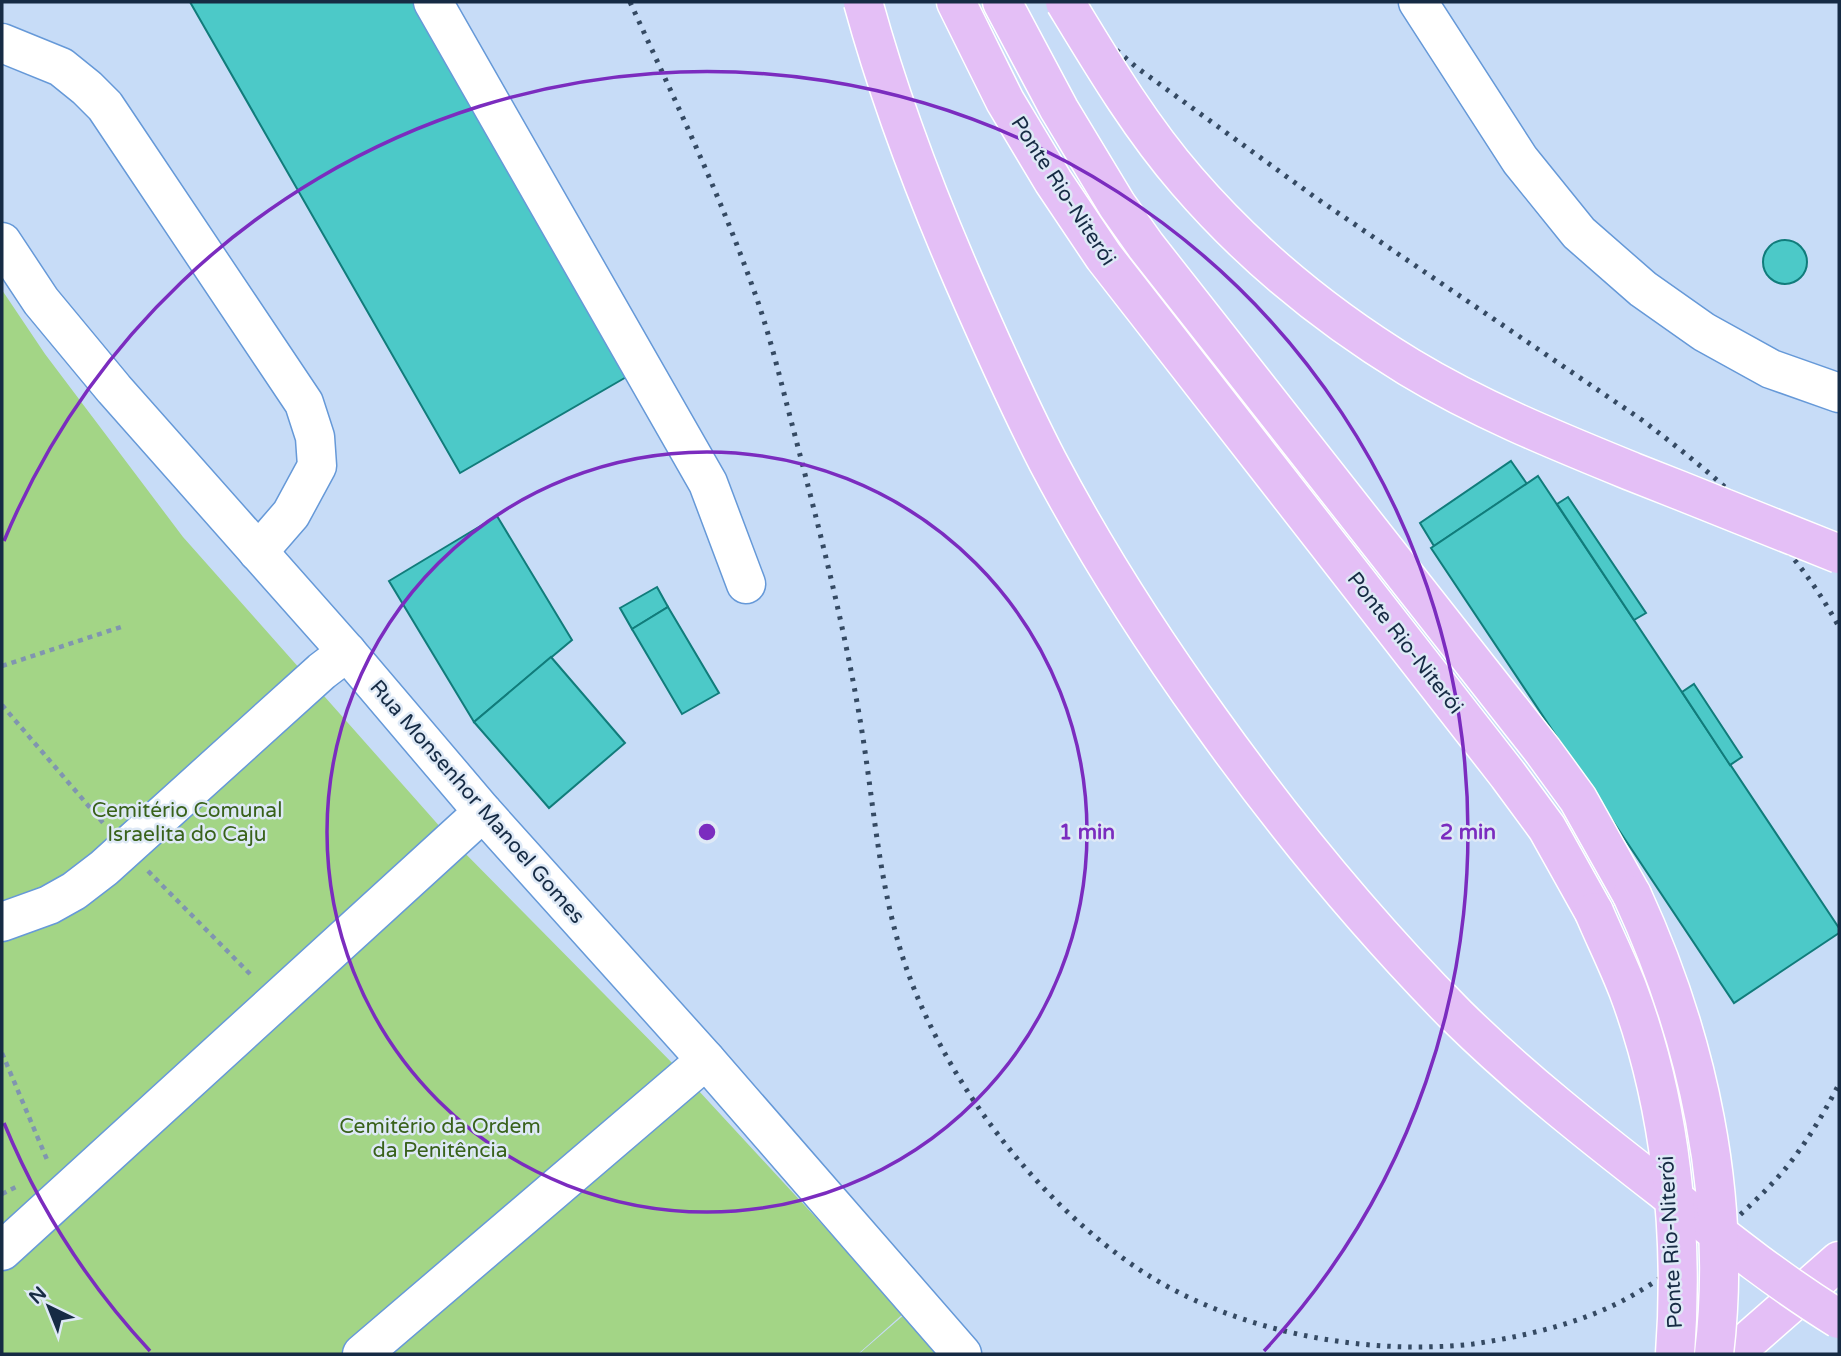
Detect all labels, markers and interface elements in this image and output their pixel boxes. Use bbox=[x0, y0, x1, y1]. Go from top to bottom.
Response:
street label: Ponte Rio-Niterói bbox=[1005, 112, 1121, 270]
street label: Ponte Rio-Niterói bbox=[1342, 567, 1468, 719]
street label: Rua Monsenhor Manoel Gomes bbox=[364, 675, 590, 929]
park label: Cemitério Comunal Israelita do Caju bbox=[92, 798, 282, 847]
centre of rings bbox=[695, 820, 719, 844]
text: 1 min bbox=[1059, 820, 1115, 845]
text: 2 min bbox=[1440, 820, 1496, 845]
park label: Cemitério da Ordem da Penitência bbox=[339, 1114, 541, 1163]
street label: Ponte Rio-Niterói bbox=[1654, 1155, 1688, 1329]
north arrow bbox=[14, 1272, 84, 1342]
text: N bbox=[25, 1282, 51, 1309]

